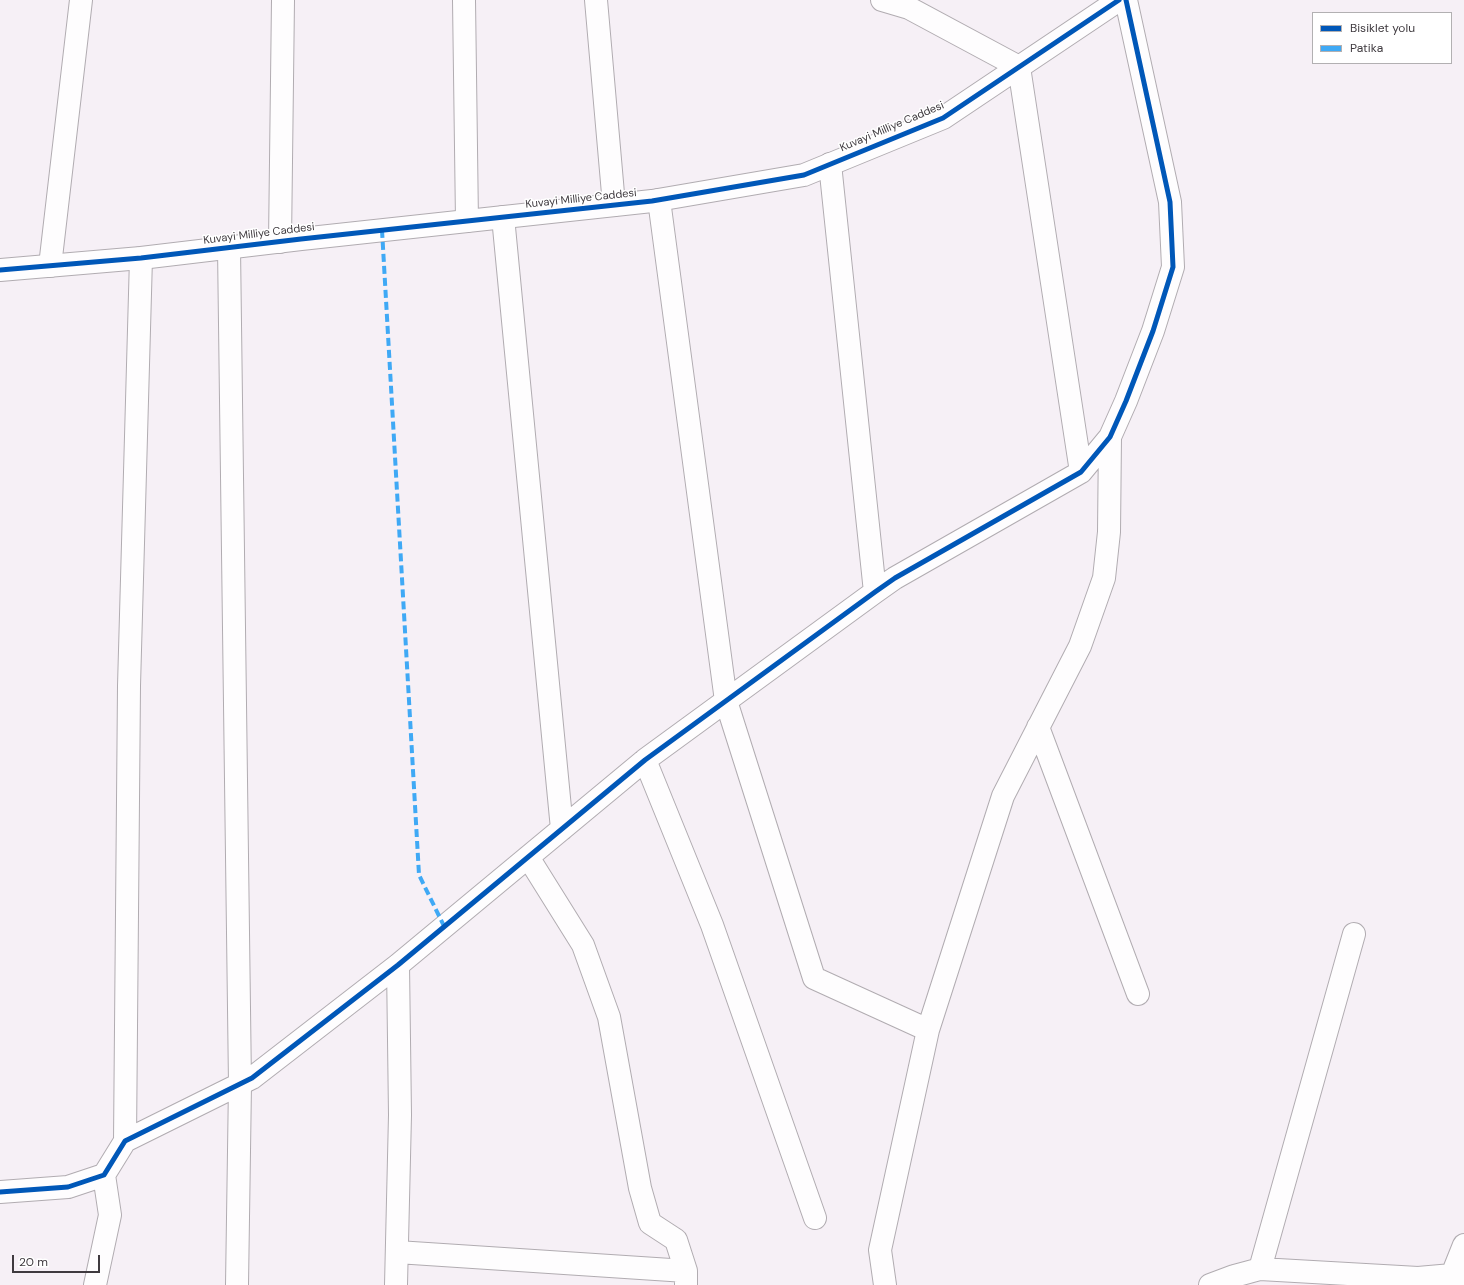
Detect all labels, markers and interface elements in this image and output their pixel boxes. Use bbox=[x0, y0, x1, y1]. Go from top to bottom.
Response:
legend bbox=[1312, 12, 1452, 64]
text: Bisiklet yolu bbox=[1350, 20, 1415, 36]
text: Patika bbox=[1350, 40, 1383, 56]
street label: Kuvayi Milliye Caddesi bbox=[838, 99, 946, 155]
street label: Kuvayi Milliye Caddesi bbox=[525, 187, 637, 211]
street label: Kuvayi Milliye Caddesi bbox=[203, 221, 315, 247]
scale bar bbox=[14, 1247, 102, 1273]
text: 20 m bbox=[19, 1254, 48, 1270]

